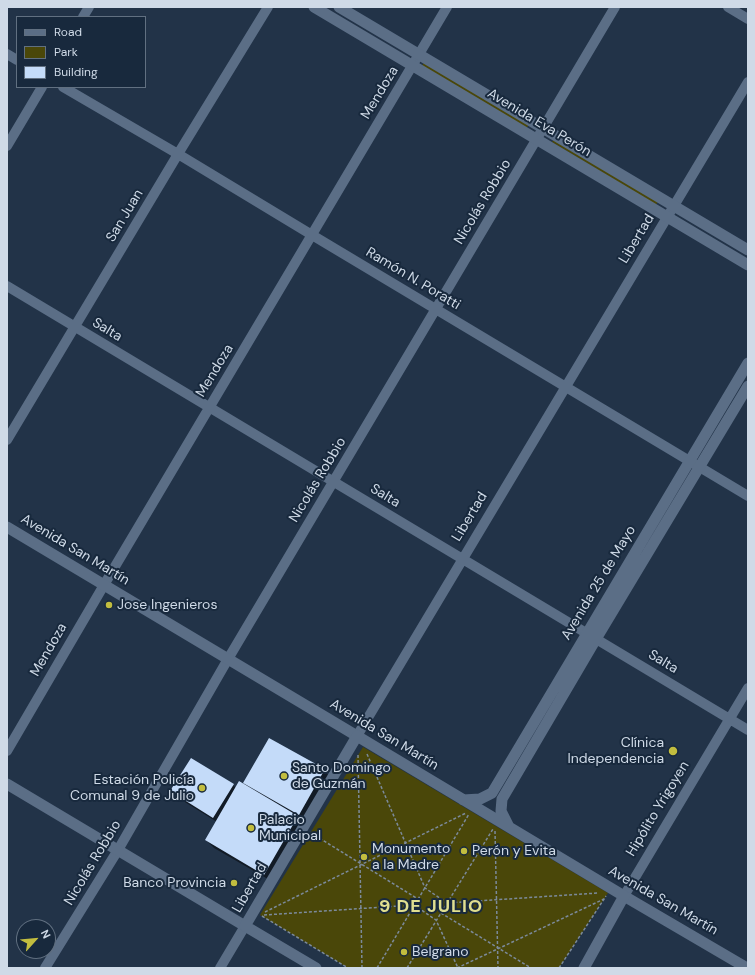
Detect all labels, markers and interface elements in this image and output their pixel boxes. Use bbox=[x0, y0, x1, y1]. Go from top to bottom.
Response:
legend bbox=[16, 16, 146, 88]
text: Road bbox=[54, 24, 82, 40]
text: Park bbox=[54, 44, 78, 60]
street label: Mendoza bbox=[358, 63, 402, 123]
text: Building bbox=[54, 64, 98, 80]
street label: Avenida Eva Perón bbox=[484, 85, 594, 161]
street label: Nicolás Robbio bbox=[451, 156, 515, 248]
street label: San Juan bbox=[103, 187, 147, 245]
street label: Libertad bbox=[616, 211, 658, 267]
street label: Ramón N. Poratti bbox=[363, 244, 463, 314]
street label: Salta bbox=[89, 315, 125, 345]
street label: Mendoza bbox=[193, 341, 237, 401]
street label: Nicolás Robbio bbox=[286, 434, 350, 526]
street label: Salta bbox=[367, 481, 403, 511]
street label: Libertad bbox=[449, 489, 491, 545]
street label: Avenida San Martín bbox=[18, 511, 132, 589]
street label: Avenida 25 de Mayo bbox=[558, 523, 640, 643]
place label: Jose Ingenieros bbox=[117, 597, 217, 613]
marker: Jose Ingenieros bbox=[104, 600, 114, 610]
street label: Mendoza bbox=[27, 620, 71, 680]
street label: Salta bbox=[645, 647, 681, 677]
street label: Avenida San Martín bbox=[327, 696, 441, 774]
place label: Clínica Independencia bbox=[567, 735, 664, 768]
marker: Clínica Independencia bbox=[667, 745, 679, 757]
street label: Hipólito Yrigoyen bbox=[623, 758, 693, 860]
place label: Santo Domingo de Guzmán bbox=[292, 760, 391, 792]
marker: Santo Domingo de Guzmán bbox=[279, 771, 289, 781]
place label: Estación Policía Comunal 9 de Julio bbox=[70, 772, 194, 804]
marker: Estación Policía Comunal 9 de Julio bbox=[197, 783, 207, 793]
place label: Palacio Municipal bbox=[259, 812, 321, 844]
street label: Nicolás Robbio bbox=[61, 817, 125, 909]
marker: Palacio Municipal bbox=[246, 823, 256, 833]
place label: Monumento a la Madre bbox=[372, 841, 450, 874]
place label: Perón y Evita bbox=[472, 843, 556, 859]
marker: Perón y Evita bbox=[459, 846, 469, 856]
marker: Monumento a la Madre bbox=[359, 852, 369, 862]
street label: Libertad bbox=[229, 860, 271, 916]
street label: Avenida San Martín bbox=[605, 863, 721, 939]
place label: Banco Provincia bbox=[123, 875, 226, 891]
marker: Banco Provincia bbox=[229, 878, 239, 888]
district label: 9 DE JULIO bbox=[379, 896, 483, 918]
north arrow bbox=[16, 919, 56, 959]
text: N bbox=[38, 927, 54, 941]
place label: Belgrano bbox=[412, 944, 468, 960]
marker: Belgrano bbox=[399, 947, 409, 957]

